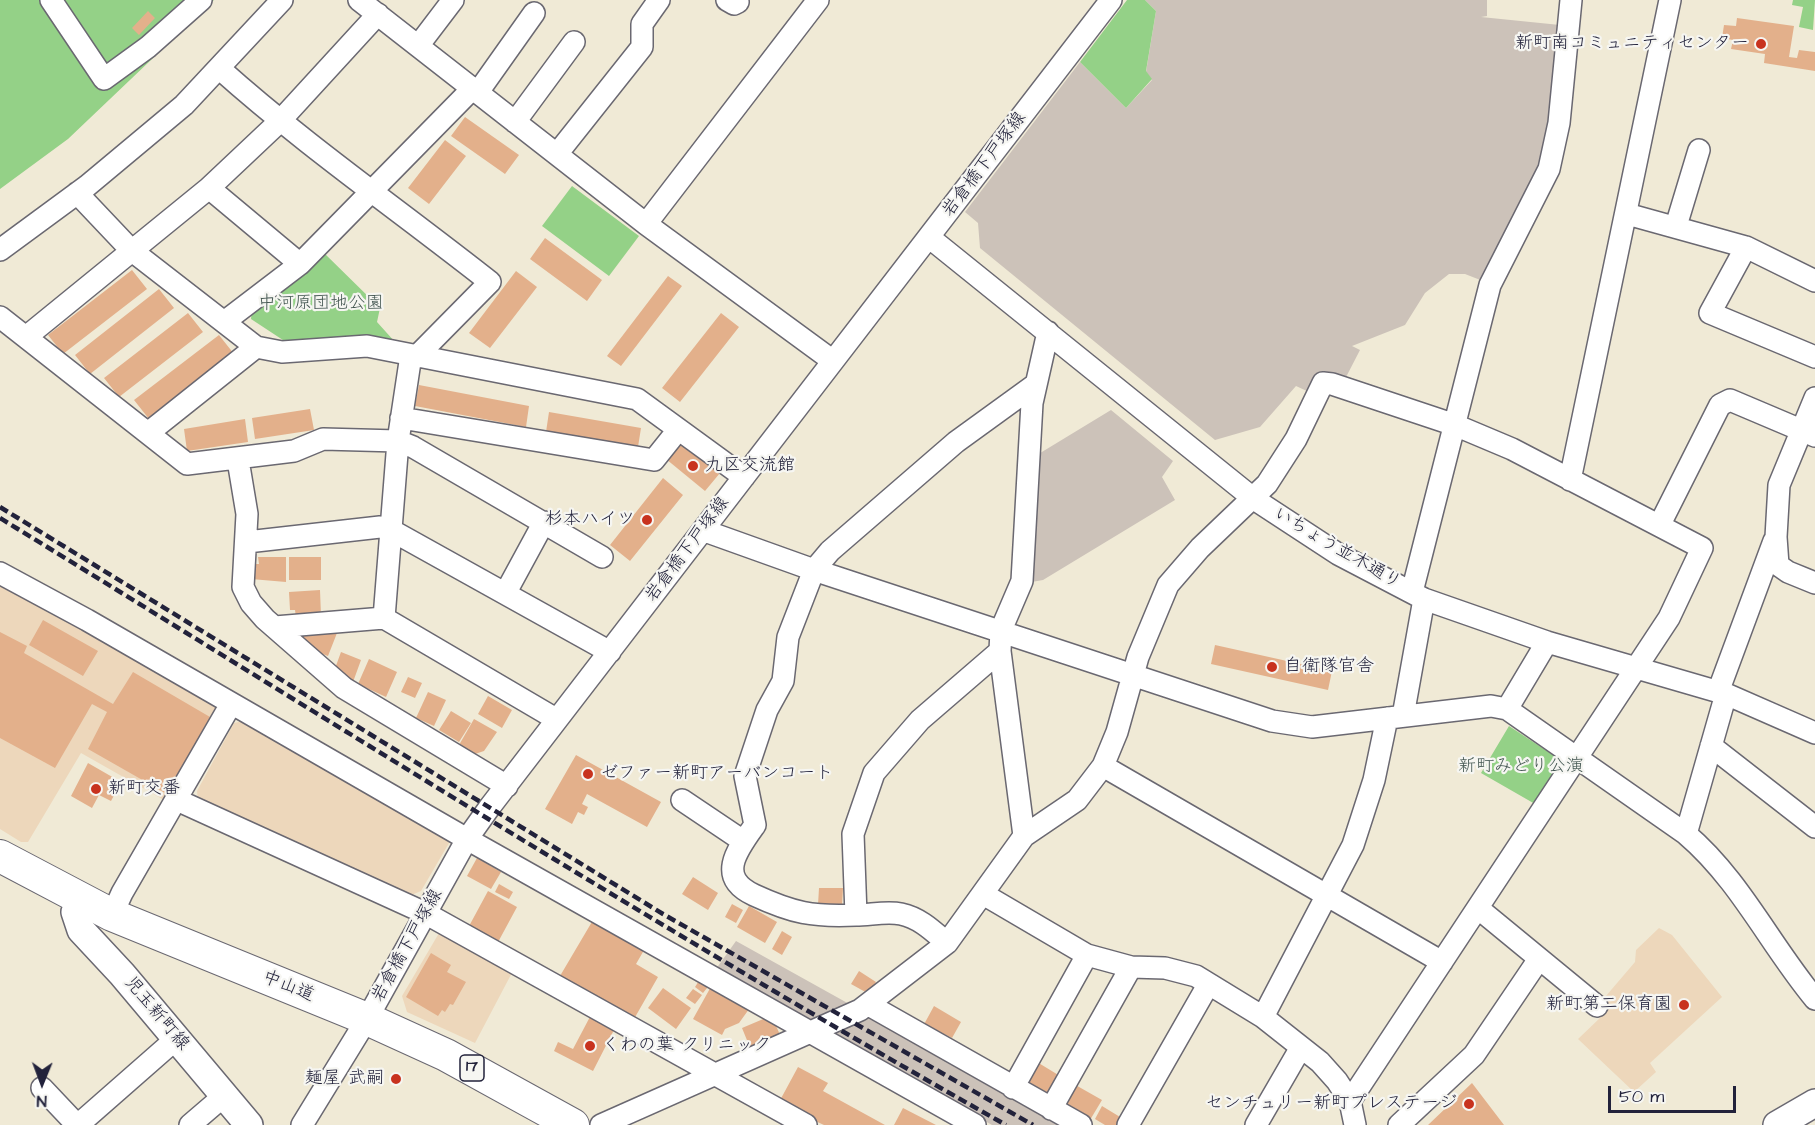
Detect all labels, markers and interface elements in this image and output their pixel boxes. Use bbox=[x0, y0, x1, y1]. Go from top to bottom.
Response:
place label: 新町南コミュニティセンター bbox=[1515, 33, 1749, 55]
marker: 新町南コミュニティセンター bbox=[1754, 37, 1768, 51]
street label: 岩倉橋下戸塚線 bbox=[938, 108, 1032, 222]
park label: 中河原団地公園 bbox=[258, 293, 384, 315]
place label: 九区交流館 bbox=[705, 455, 795, 477]
marker: 九区交流館 bbox=[686, 459, 700, 473]
street label: 岩倉橋下戸塚線 bbox=[641, 493, 735, 607]
street label: いちょう並木通り bbox=[1269, 504, 1405, 594]
place label: 杉本ハイツ bbox=[545, 509, 635, 531]
marker: 杉本ハイツ bbox=[640, 513, 654, 527]
place label: 自衛隊官舎 bbox=[1284, 656, 1374, 678]
marker: 自衛隊官舎 bbox=[1265, 660, 1279, 674]
park label: 新町みどり公演 bbox=[1458, 756, 1584, 778]
place label: ゼファー新町アーバンコート bbox=[600, 763, 833, 785]
marker: ゼファー新町アーバンコート bbox=[581, 767, 595, 781]
place label: 新町交番 bbox=[108, 778, 180, 800]
marker: 新町交番 bbox=[89, 782, 103, 796]
street label: 岩倉橋下戸塚線 bbox=[368, 886, 448, 1006]
street label: 中山道 bbox=[259, 967, 317, 1007]
street label: 児玉新町線 bbox=[119, 973, 193, 1055]
place label: 新町第二保育園 bbox=[1546, 994, 1672, 1016]
marker: 新町第二保育園 bbox=[1677, 998, 1691, 1012]
place label: くわの葉 クリニック bbox=[602, 1035, 771, 1057]
marker: くわの葉 クリニック bbox=[583, 1039, 597, 1053]
north arrow bbox=[12, 1053, 72, 1113]
road number: 17 bbox=[460, 1055, 484, 1081]
place label: 麺屋 武嗣 bbox=[305, 1068, 384, 1090]
marker: 麺屋 武嗣 bbox=[389, 1072, 403, 1086]
scale bar bbox=[1611, 1074, 1738, 1112]
text: 50 m bbox=[1619, 1084, 1664, 1109]
text: N bbox=[36, 1090, 47, 1112]
place label: センチュリー新町プレステージ bbox=[1205, 1093, 1457, 1115]
marker: センチュリー新町プレステージ bbox=[1462, 1097, 1476, 1111]

